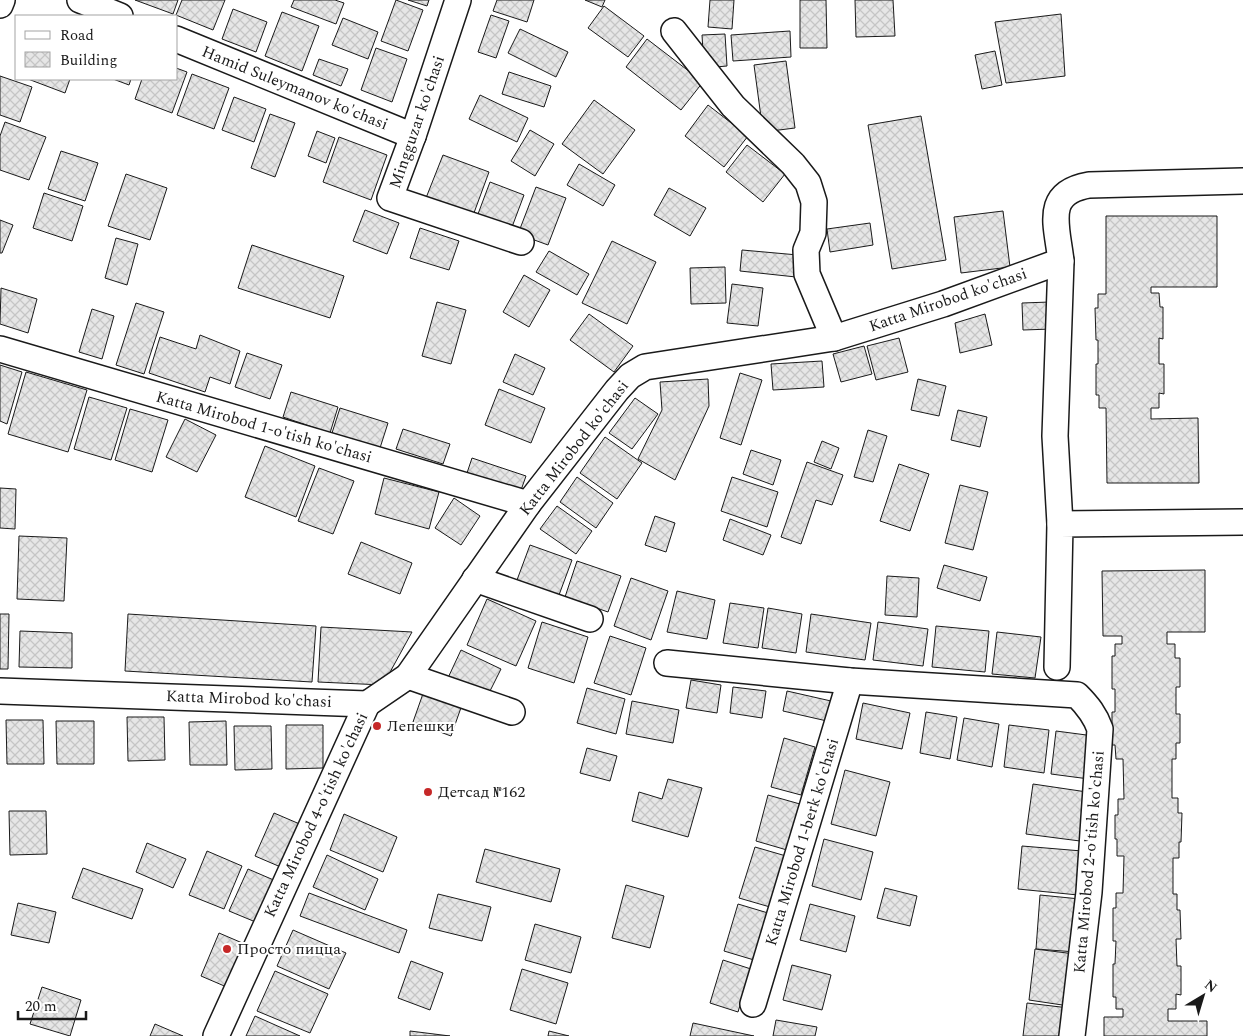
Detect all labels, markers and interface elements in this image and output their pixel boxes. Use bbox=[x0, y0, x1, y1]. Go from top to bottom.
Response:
legend bbox=[15, 15, 178, 80]
text: Road bbox=[60, 24, 94, 47]
street label: Hamid Suleymanov ko'chasi bbox=[198, 40, 392, 136]
text: Building bbox=[60, 49, 117, 72]
street label: Mingguzar ko'chasi bbox=[383, 52, 451, 192]
street label: Katta Mirobod ko'chasi bbox=[866, 262, 1030, 338]
street label: Katta Mirobod ko'chasi bbox=[513, 375, 635, 521]
street label: Katta Mirobod 1-o'tish ko'chasi bbox=[153, 385, 375, 469]
street label: Katta Mirobod ko'chasi bbox=[166, 684, 332, 714]
street label: Katta Mirobod 4-o'tish ko'chasi bbox=[258, 709, 374, 921]
place label: Лепешки bbox=[387, 714, 455, 738]
marker: Лепешки bbox=[371, 720, 383, 732]
street label: Katta Mirobod 1-berk ko'chasi bbox=[759, 735, 845, 949]
street label: Katta Mirobod 2-o'tish ko'chasi bbox=[1067, 750, 1111, 974]
place label: Детсад №162 bbox=[438, 780, 525, 804]
marker: Детсад №162 bbox=[422, 786, 434, 798]
place label: Просто пицца bbox=[237, 937, 341, 961]
marker: Просто пицца bbox=[221, 943, 233, 955]
north arrow bbox=[1178, 971, 1228, 1021]
text: N bbox=[1200, 974, 1222, 998]
scale bar bbox=[18, 988, 85, 1020]
text: 20 m bbox=[25, 995, 57, 1018]

